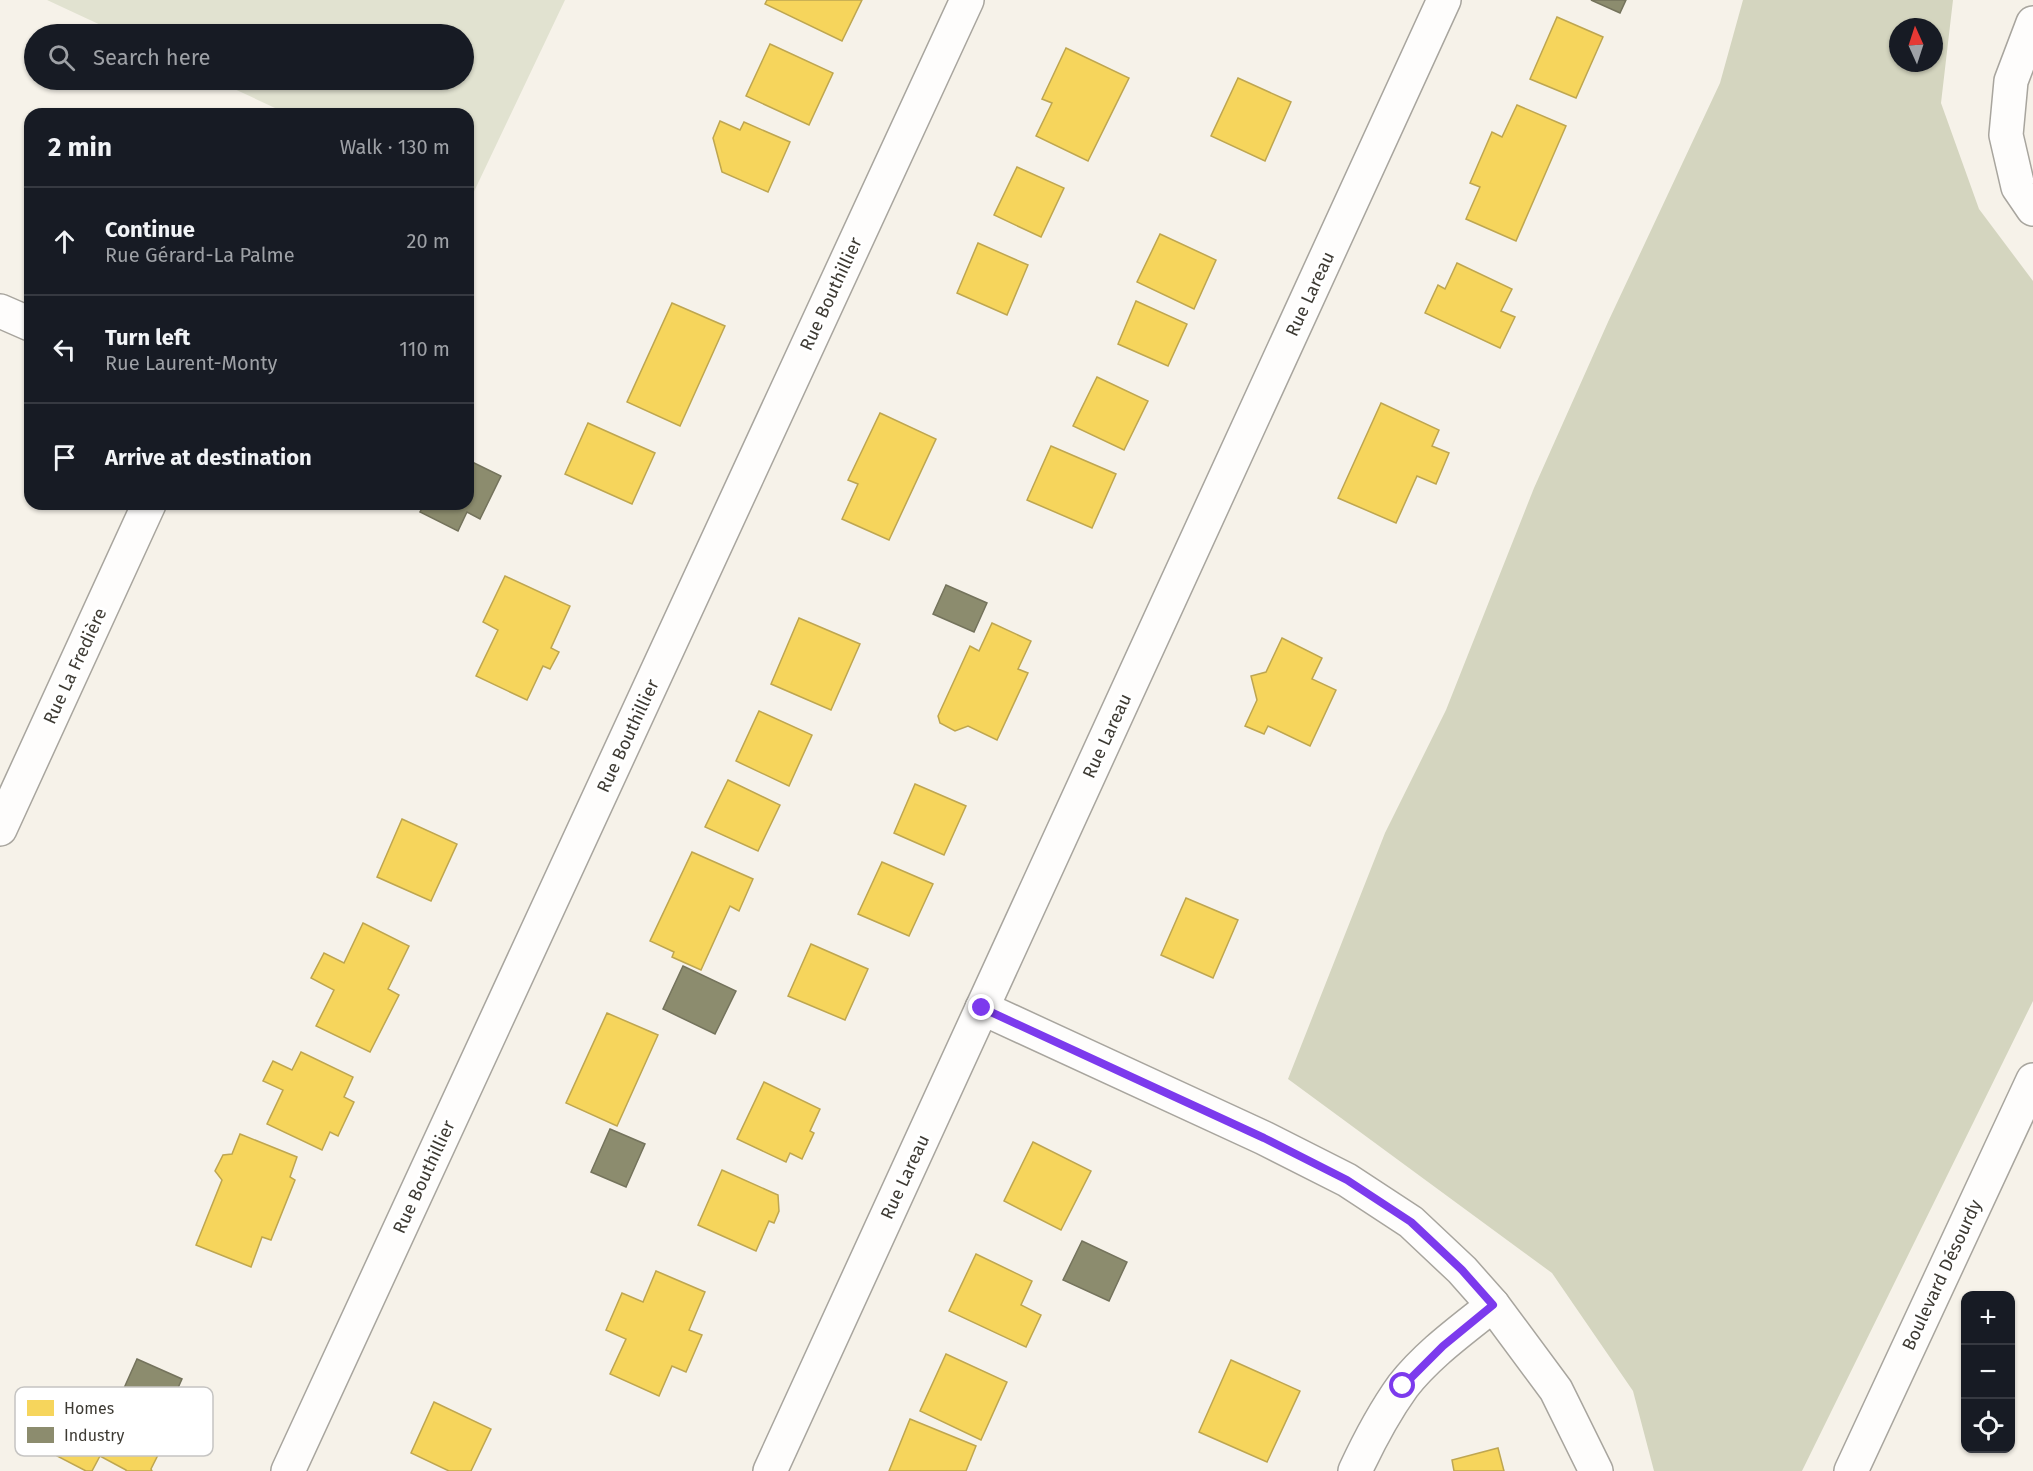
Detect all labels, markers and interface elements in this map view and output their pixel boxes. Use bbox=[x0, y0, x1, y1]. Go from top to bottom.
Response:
north arrow bbox=[1889, 18, 1943, 72]
search box bbox=[24, 24, 474, 90]
icon: search bbox=[45, 41, 78, 74]
text: Search here bbox=[93, 44, 211, 71]
text: 2 min bbox=[48, 132, 112, 163]
text: Walk · 130 m bbox=[340, 135, 450, 159]
text: Continue bbox=[105, 216, 195, 243]
icon: ahead bbox=[48, 225, 81, 258]
text: 20 m bbox=[407, 229, 450, 253]
street label: Rue Bouthillier bbox=[795, 234, 867, 354]
text: Rue Gérard-La Palme bbox=[105, 243, 295, 267]
street label: Rue Lareau bbox=[1281, 248, 1339, 340]
text: Turn left bbox=[105, 324, 190, 351]
icon: left bbox=[48, 333, 81, 366]
text: 110 m bbox=[399, 337, 450, 361]
text: Rue Laurent-Monty bbox=[105, 351, 277, 375]
icon: arrive bbox=[48, 441, 81, 474]
text: Arrive at destination bbox=[105, 444, 312, 471]
street label: Rue La Fredière bbox=[38, 604, 112, 728]
street label: Rue Bouthillier bbox=[592, 676, 664, 796]
street label: Rue Lareau bbox=[1078, 690, 1136, 782]
route end bbox=[968, 994, 994, 1020]
street label: Rue Bouthillier bbox=[388, 1117, 460, 1237]
street label: Rue Lareau bbox=[876, 1131, 934, 1223]
street label: Boulevard Désourdy bbox=[1897, 1196, 1987, 1354]
map controls bbox=[1961, 1291, 2015, 1453]
button: + bbox=[1961, 1291, 2015, 1345]
button: − bbox=[1961, 1345, 2015, 1399]
route start bbox=[1389, 1372, 1415, 1398]
legend bbox=[15, 1387, 213, 1456]
text: Homes bbox=[64, 1399, 114, 1418]
button: locate bbox=[1961, 1399, 2015, 1453]
text: Industry bbox=[64, 1426, 124, 1445]

